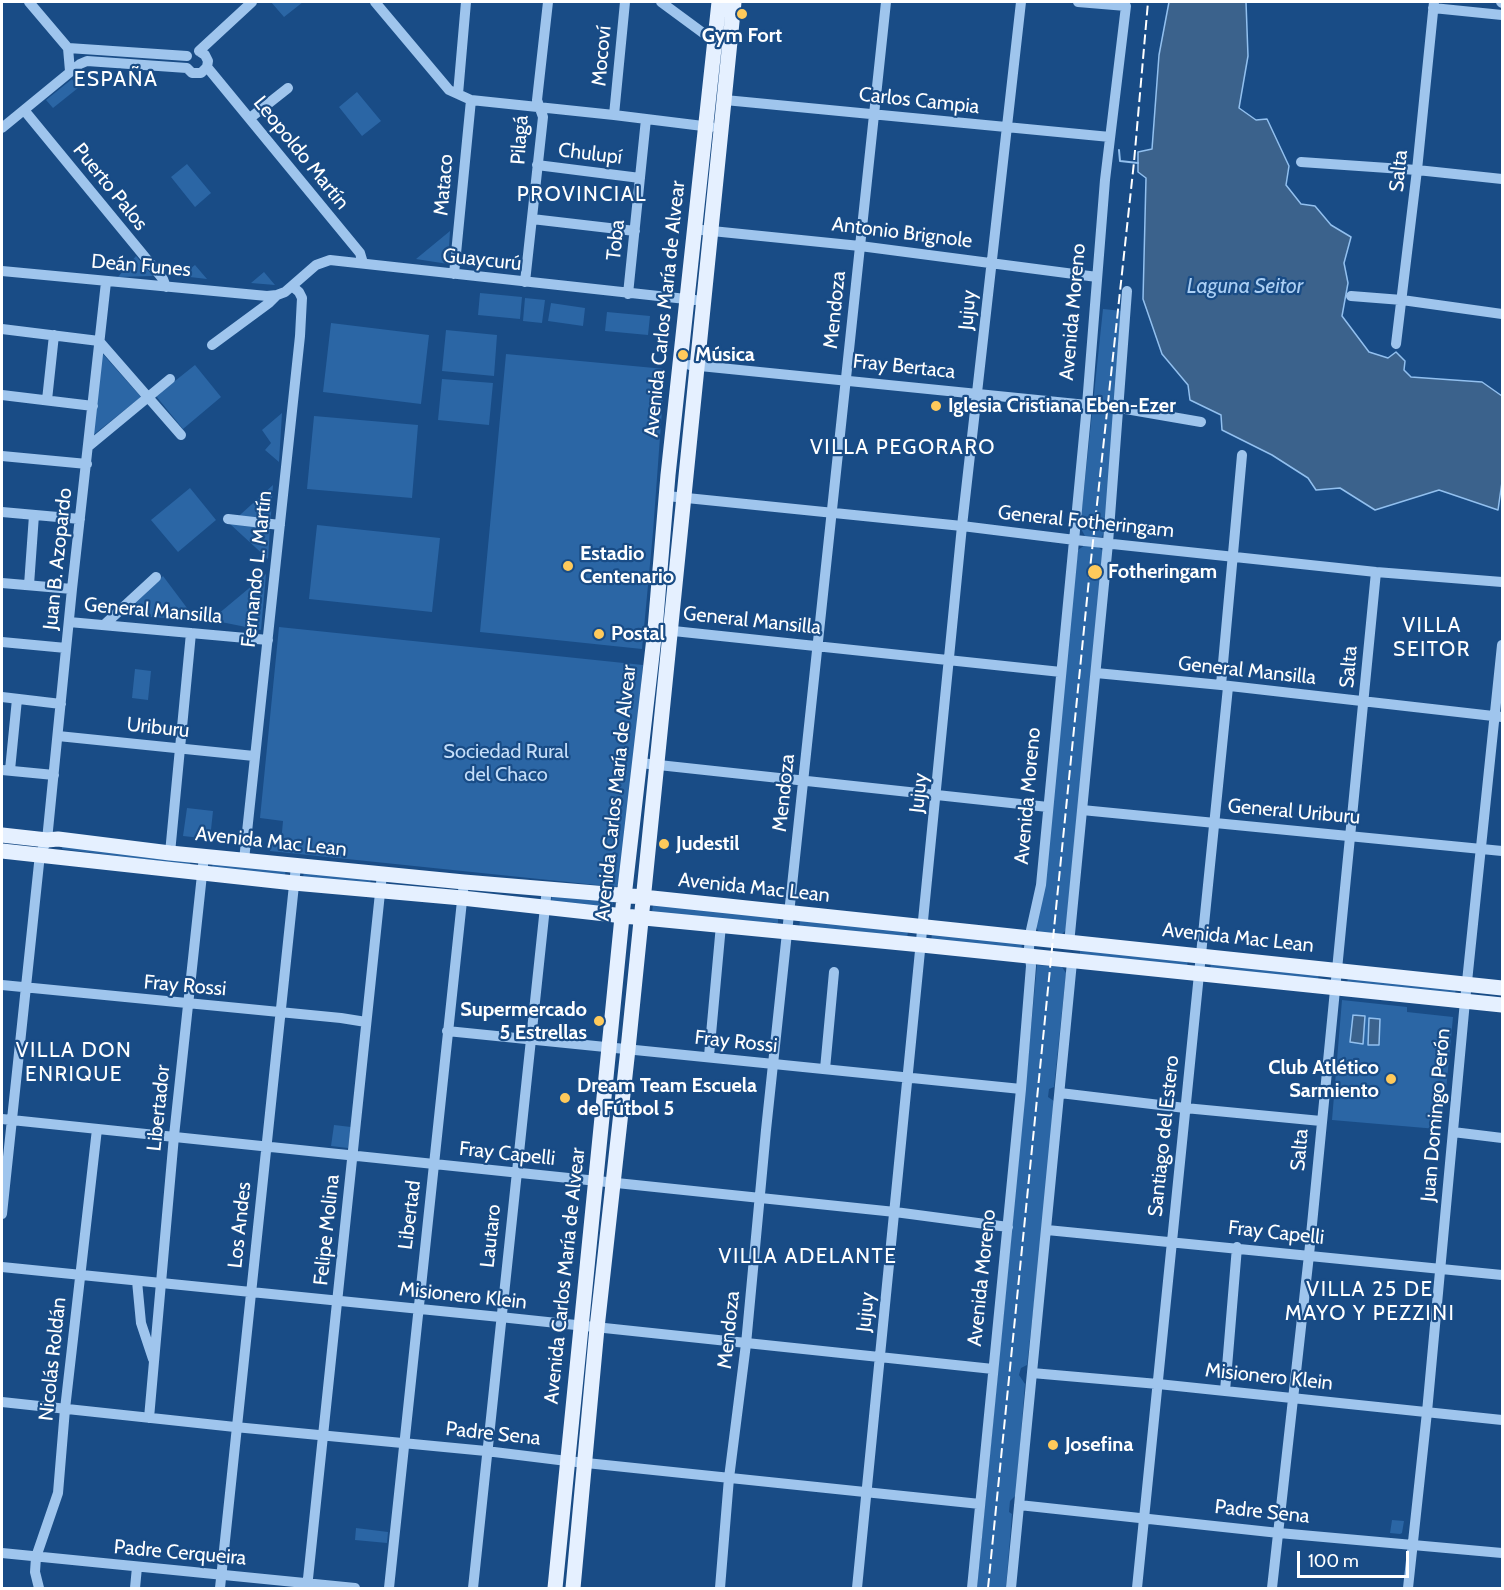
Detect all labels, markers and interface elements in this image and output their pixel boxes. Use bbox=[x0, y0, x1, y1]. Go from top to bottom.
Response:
marker: Gym Fort bbox=[735, 7, 749, 21]
place label: Gym Fort bbox=[702, 24, 782, 48]
street label: Mocoví bbox=[587, 25, 617, 87]
district label: ESPAÑA bbox=[74, 67, 158, 93]
street label: Carlos Campia bbox=[858, 83, 980, 119]
street label: Leopoldo Martín bbox=[248, 92, 354, 214]
street label: Pilagá bbox=[506, 115, 534, 165]
street label: Chulupí bbox=[557, 138, 623, 170]
street label: Puerto Palos bbox=[68, 139, 152, 235]
street label: Salta bbox=[1385, 149, 1413, 193]
street label: Mataco bbox=[429, 153, 459, 217]
street label: Avenida Carlos María de Alvear bbox=[640, 180, 690, 438]
district label: PROVINCIAL bbox=[517, 182, 647, 208]
street label: Antonio Brignole bbox=[830, 212, 974, 254]
street label: Toba bbox=[602, 218, 630, 262]
street label: Avenida Moreno bbox=[1055, 242, 1091, 382]
street label: Guaycurú bbox=[441, 244, 523, 276]
street label: Deán Funes bbox=[90, 250, 192, 282]
street label: Mendoza bbox=[819, 270, 851, 350]
water label: Laguna Seitor bbox=[1187, 274, 1303, 300]
street label: Jujuy bbox=[954, 289, 982, 331]
place label: Música bbox=[695, 343, 755, 367]
marker: Música bbox=[676, 348, 690, 362]
street label: Fray Bertaca bbox=[851, 350, 957, 384]
place label: Iglesia Cristiana Eben-Ezer bbox=[948, 394, 1176, 418]
marker: Iglesia Cristiana Eben-Ezer bbox=[929, 399, 943, 413]
district label: VILLA PEGORARO bbox=[810, 435, 996, 461]
street label: Juan B. Azopardo bbox=[39, 487, 77, 631]
street label: Fernando L. Martín bbox=[237, 489, 277, 649]
street label: General Fotheringam bbox=[997, 501, 1175, 543]
place label: Estadio Centenario bbox=[580, 542, 674, 589]
marker: Estadio Centenario bbox=[561, 559, 575, 573]
place label: Fotheringam bbox=[1108, 560, 1217, 584]
marker: Fotheringam bbox=[1086, 563, 1104, 581]
street label: General Mansilla bbox=[83, 593, 223, 629]
street label: General Mansilla bbox=[682, 602, 822, 640]
district label: VILLA SEITOR bbox=[1393, 613, 1471, 663]
place label: Postal bbox=[611, 622, 665, 646]
marker: Postal bbox=[592, 627, 606, 641]
street label: Salta bbox=[1335, 645, 1363, 689]
street label: General Mansilla bbox=[1177, 652, 1317, 690]
street label: Avenida Carlos María de Alvear bbox=[591, 664, 641, 922]
street label: Uriburu bbox=[125, 713, 191, 743]
street label: Avenida Moreno bbox=[1010, 726, 1046, 866]
park label: Sociedad Rural del Chaco bbox=[443, 740, 569, 787]
street label: Mendoza bbox=[768, 753, 800, 833]
street label: Jujuy bbox=[905, 772, 933, 814]
street label: General Uriburu bbox=[1227, 794, 1361, 830]
street label: Avenida Mac Lean bbox=[194, 822, 348, 862]
place label: Judestil bbox=[676, 832, 740, 856]
marker: Judestil bbox=[657, 837, 671, 851]
street label: Avenida Mac Lean bbox=[677, 868, 831, 908]
street label: Avenida Mac Lean bbox=[1161, 918, 1315, 958]
street label: Fray Rossi bbox=[143, 970, 227, 1002]
place label: Supermercado 5 Estrellas bbox=[460, 998, 587, 1045]
marker: Supermercado 5 Estrellas bbox=[592, 1014, 606, 1028]
street label: Fray Rossi bbox=[693, 1026, 779, 1058]
street label: Juan Domingo Perón bbox=[1416, 1027, 1456, 1203]
district label: VILLA DON ENRIQUE bbox=[16, 1038, 132, 1088]
street label: Santiago del Estero bbox=[1144, 1054, 1184, 1218]
place label: Club Atlético Sarmiento bbox=[1268, 1056, 1379, 1103]
street label: Libertador bbox=[143, 1064, 175, 1152]
marker: Club Atlético Sarmiento bbox=[1384, 1072, 1398, 1086]
place label: Dream Team Escuela de Fútbol 5 bbox=[577, 1074, 757, 1121]
marker: Dream Team Escuela de Fútbol 5 bbox=[558, 1091, 572, 1105]
street label: Salta bbox=[1286, 1128, 1314, 1172]
street label: Fray Capelli bbox=[458, 1137, 556, 1171]
street label: Avenida Carlos María de Alvear bbox=[540, 1147, 590, 1405]
street label: Felipe Molina bbox=[309, 1173, 345, 1287]
street label: Libertad bbox=[394, 1179, 426, 1251]
street label: Los Andes bbox=[224, 1181, 256, 1269]
street label: Lautaro bbox=[476, 1203, 506, 1269]
street label: Avenida Moreno bbox=[963, 1208, 1001, 1348]
street label: Fray Capelli bbox=[1227, 1216, 1325, 1250]
district label: VILLA ADELANTE bbox=[719, 1244, 897, 1270]
street label: Misionero Klein bbox=[398, 1277, 528, 1315]
district label: VILLA 25 DE MAYO Y PEZZINI bbox=[1285, 1277, 1455, 1327]
street label: Mendoza bbox=[713, 1290, 745, 1370]
street label: Jujuy bbox=[852, 1291, 880, 1333]
street label: Nicolás Roldán bbox=[35, 1296, 71, 1422]
street label: Misionero Klein bbox=[1204, 1358, 1334, 1396]
street label: Padre Sena bbox=[444, 1417, 542, 1451]
place label: Josefina bbox=[1065, 1433, 1133, 1457]
marker: Josefina bbox=[1046, 1438, 1060, 1452]
street label: Padre Sena bbox=[1213, 1495, 1311, 1529]
street label: Padre Cerqueira bbox=[113, 1535, 247, 1571]
scale bar bbox=[1300, 1539, 1412, 1577]
text: 100 m bbox=[1308, 1550, 1359, 1572]

